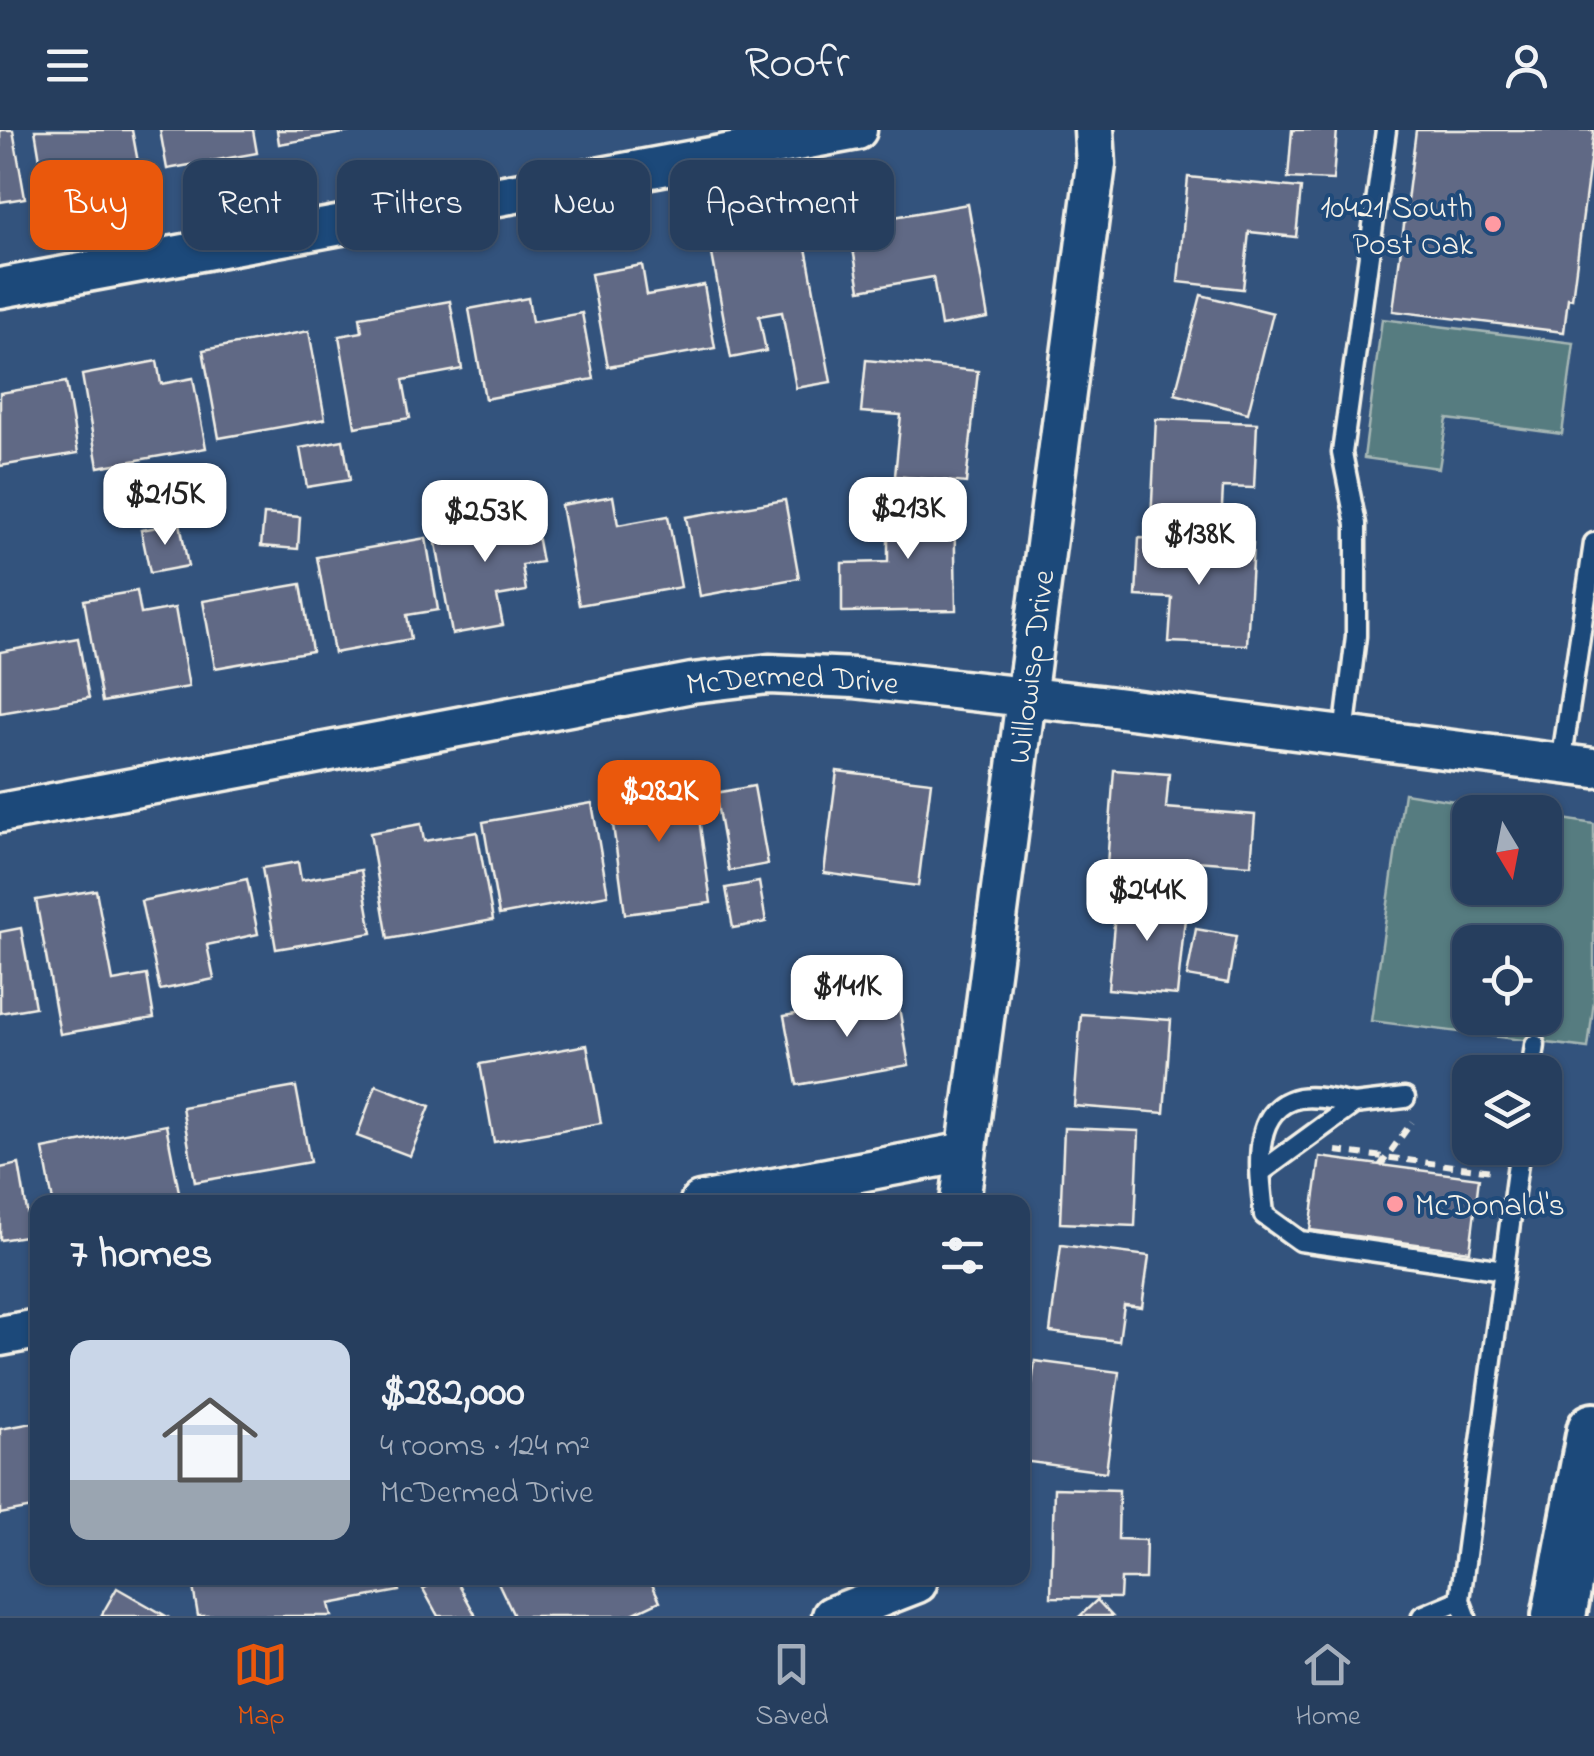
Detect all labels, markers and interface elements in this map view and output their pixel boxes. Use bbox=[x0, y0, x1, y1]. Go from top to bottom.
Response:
text: Roofr bbox=[744, 32, 850, 98]
icon: menu bbox=[40, 38, 95, 93]
icon: person bbox=[1499, 38, 1554, 93]
chip: Buy bbox=[30, 160, 163, 250]
chip: Rent bbox=[183, 160, 317, 250]
chip: Filters bbox=[337, 160, 498, 250]
chip: New bbox=[518, 160, 650, 250]
chip: Apartment bbox=[670, 160, 894, 250]
place label: 10421 South Post Oak bbox=[1320, 186, 1474, 270]
marker: 10421 South Post Oak bbox=[1482, 213, 1504, 235]
pin: $215K bbox=[95, 463, 235, 548]
text: $215K bbox=[125, 472, 205, 519]
pin: $213K bbox=[838, 477, 978, 562]
pin: $253K bbox=[415, 480, 555, 565]
text: $213K bbox=[871, 486, 945, 533]
text: $253K bbox=[444, 489, 526, 536]
pin: $138K bbox=[1129, 503, 1269, 588]
text: $138K bbox=[1164, 512, 1234, 559]
street label: Willowisp Drive bbox=[998, 567, 1070, 767]
street label: McDermed Drive bbox=[684, 654, 902, 710]
pin: $282K bbox=[589, 760, 729, 845]
text: $282K bbox=[620, 769, 698, 816]
north arrow bbox=[1452, 795, 1562, 905]
map controls bbox=[1452, 795, 1562, 1165]
pin: $244K bbox=[1077, 859, 1217, 944]
text: $244K bbox=[1108, 868, 1186, 915]
button: locate bbox=[1452, 925, 1562, 1035]
pin: $141K bbox=[777, 955, 917, 1040]
text: $141K bbox=[813, 964, 881, 1011]
button: layers bbox=[1452, 1055, 1562, 1165]
place label: McDonald's bbox=[1415, 1184, 1565, 1231]
marker: McDonald's bbox=[1384, 1193, 1406, 1215]
text: 7 homes bbox=[70, 1225, 212, 1286]
icon: filters bbox=[935, 1228, 990, 1283]
text: $282,000 bbox=[380, 1363, 525, 1424]
icon: home bbox=[150, 1380, 270, 1500]
text: 4 rooms · 124 m² bbox=[380, 1424, 590, 1471]
text: McDermed Drive bbox=[380, 1471, 593, 1518]
tab: Map bbox=[233, 1637, 288, 1738]
tab: Saved bbox=[755, 1637, 828, 1738]
tab: Home bbox=[1295, 1637, 1361, 1738]

